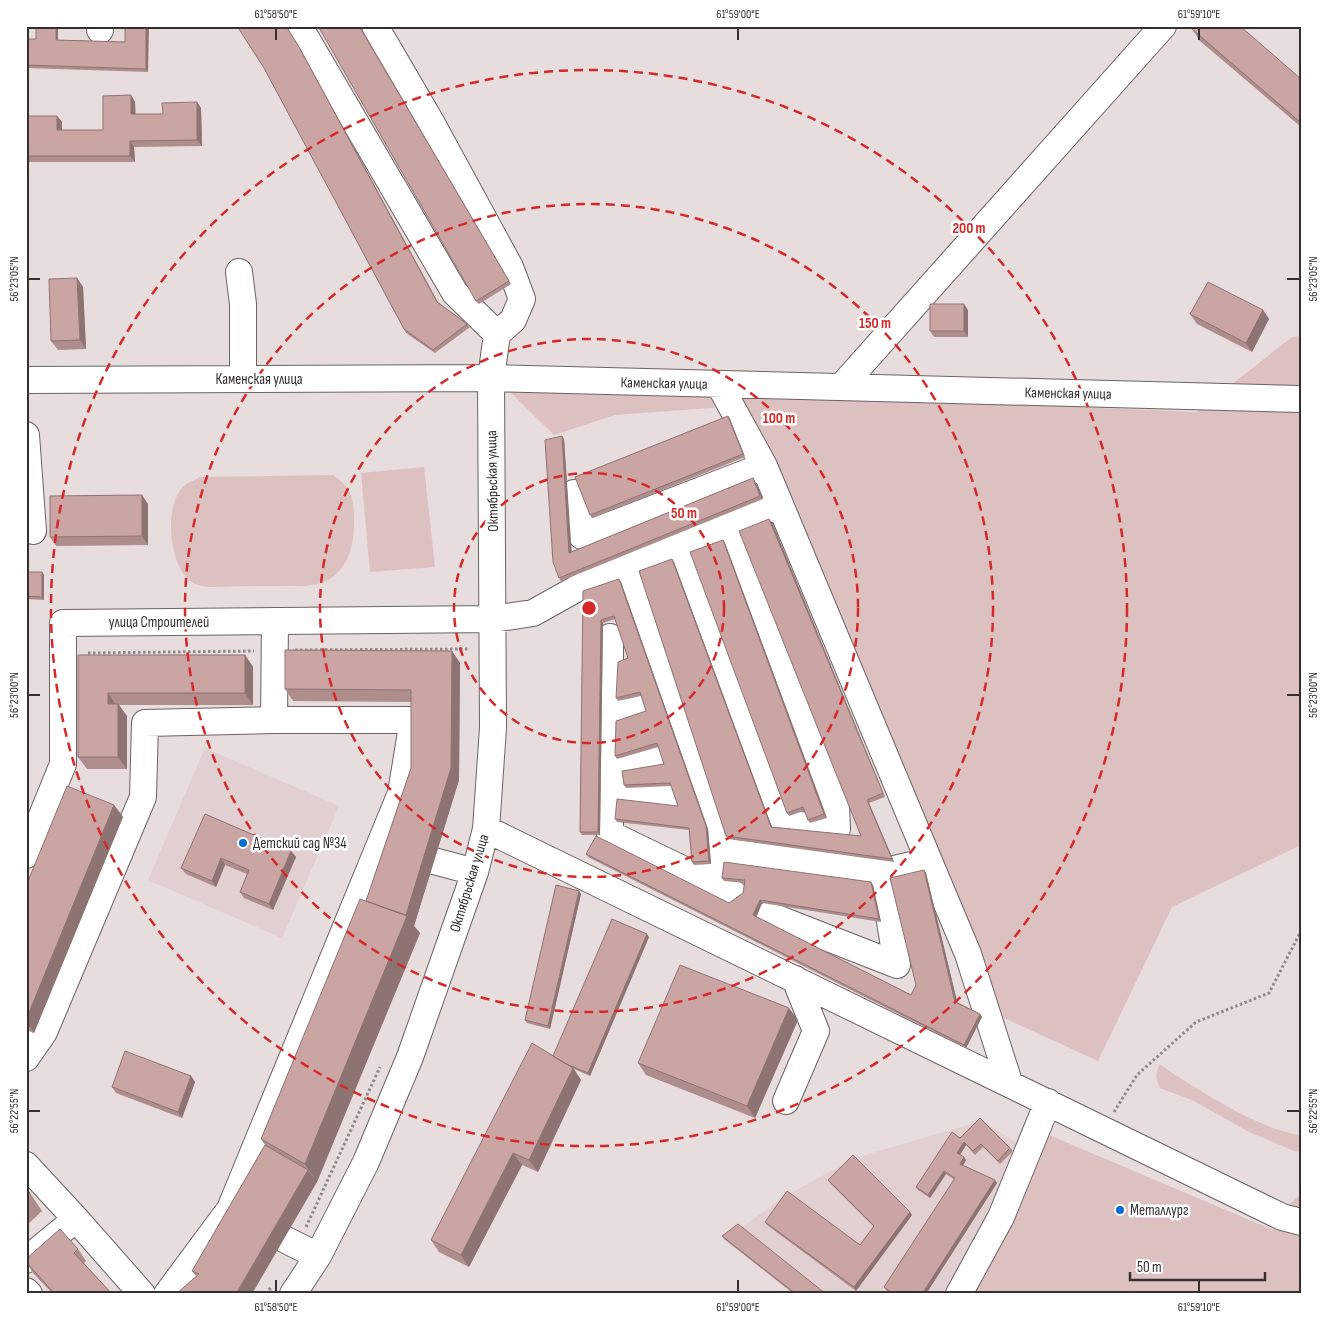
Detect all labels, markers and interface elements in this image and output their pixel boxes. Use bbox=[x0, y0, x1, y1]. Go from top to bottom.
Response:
text: 61°58'50"E bbox=[255, 7, 298, 22]
text: 61°59'00"E bbox=[716, 7, 760, 22]
text: 61°59'10"E bbox=[1178, 7, 1220, 22]
text: 200 m bbox=[952, 219, 986, 238]
text: 56°23'05"N bbox=[7, 256, 22, 302]
text: 56°23'05"N bbox=[1306, 256, 1321, 302]
text: 150 m bbox=[859, 314, 891, 333]
street label: Каменская улица bbox=[215, 370, 303, 389]
street label: Каменская улица bbox=[620, 373, 708, 394]
street label: Каменская улица bbox=[1024, 383, 1112, 404]
text: 100 m bbox=[763, 409, 795, 428]
street label: Октябрьская улица bbox=[482, 430, 503, 532]
text: 50 m bbox=[671, 504, 697, 523]
centre of rings bbox=[580, 599, 598, 617]
street label: улица Строителей bbox=[109, 613, 209, 632]
text: 56°23'00"N bbox=[7, 672, 22, 718]
text: 56°23'00"N bbox=[1306, 672, 1321, 718]
street label: Октябрьская улица bbox=[446, 832, 493, 935]
place label: Детский сад №34 bbox=[253, 834, 347, 853]
marker: Детский сад №34 bbox=[237, 837, 249, 849]
text: 56°22'55"N bbox=[7, 1089, 22, 1133]
text: 56°22'55"N bbox=[1306, 1089, 1321, 1133]
place label: Металлург bbox=[1130, 1201, 1188, 1220]
marker: Металлург bbox=[1114, 1204, 1126, 1216]
scale bar bbox=[1130, 1250, 1264, 1282]
text: 50 m bbox=[1137, 1258, 1162, 1277]
text: 61°58'50"E bbox=[255, 1300, 298, 1315]
text: 61°59'00"E bbox=[716, 1300, 760, 1315]
text: 61°59'10"E bbox=[1178, 1300, 1220, 1315]

